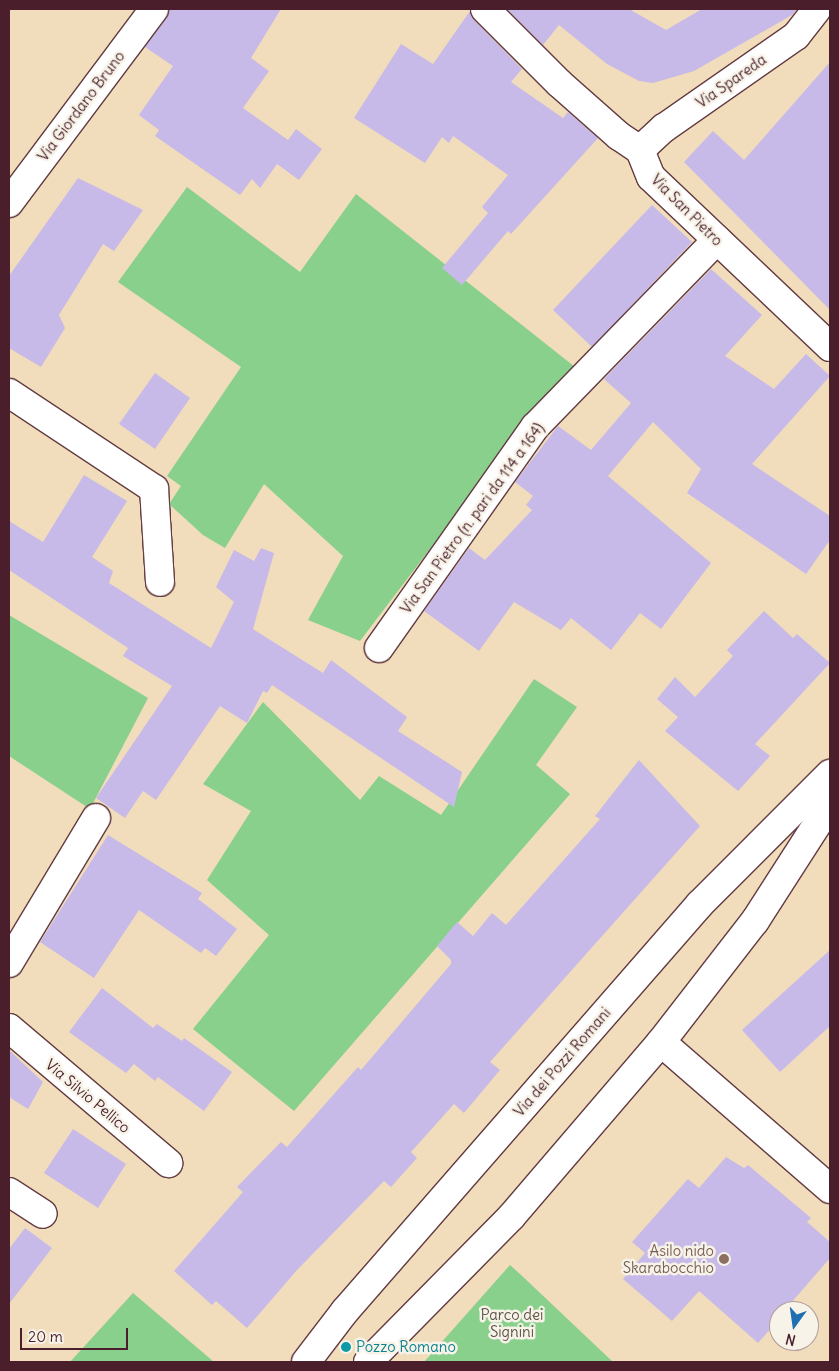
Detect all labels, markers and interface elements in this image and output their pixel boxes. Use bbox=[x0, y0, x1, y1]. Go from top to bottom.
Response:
street label: Via Giordano Bruno bbox=[34, 47, 128, 165]
street label: Via Spareda bbox=[692, 50, 770, 112]
street label: Via San Pietro bbox=[647, 170, 727, 250]
street label: Via San Pietro (n. pari da 114 a 164) bbox=[397, 419, 547, 617]
street label: Via dei Pozzi Romani bbox=[510, 1004, 614, 1120]
street label: Via Silvio Pellico bbox=[42, 1055, 134, 1137]
place label: Asilo nido Skarabocchio bbox=[623, 1241, 714, 1276]
marker: Asilo nido Skarabocchio bbox=[718, 1253, 730, 1265]
north arrow bbox=[769, 1301, 819, 1351]
park label: Parco dei Signini bbox=[481, 1305, 543, 1340]
scale bar bbox=[22, 1318, 130, 1350]
text: 20 m bbox=[28, 1327, 63, 1346]
text: N bbox=[784, 1330, 797, 1349]
place label: Pozzo Romano bbox=[356, 1338, 456, 1356]
marker: Pozzo Romano bbox=[340, 1341, 352, 1353]

